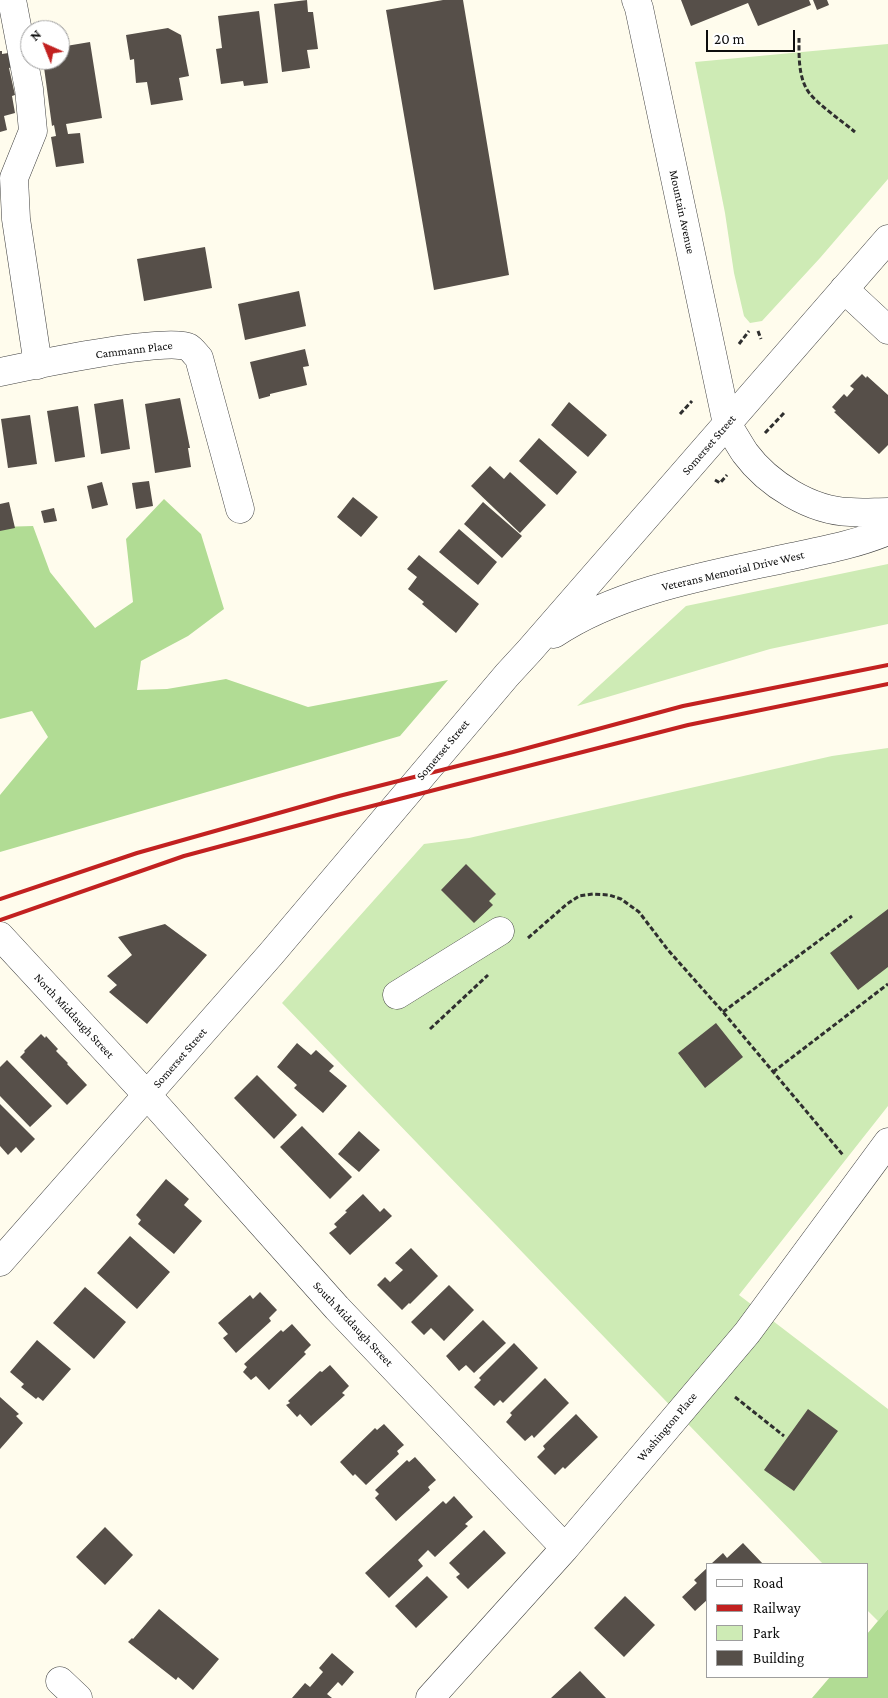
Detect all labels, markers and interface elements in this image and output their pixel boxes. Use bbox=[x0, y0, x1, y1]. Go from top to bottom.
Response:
north arrow bbox=[20, 20, 70, 70]
scale bar bbox=[708, 20, 797, 52]
text: N bbox=[26, 26, 44, 44]
text: 20 m bbox=[714, 31, 745, 47]
street label: Mountain Avenue bbox=[666, 169, 698, 255]
street label: Cammann Place bbox=[95, 338, 173, 362]
street label: Somerset Street bbox=[679, 412, 739, 478]
street label: Veterans Memorial Drive West bbox=[660, 548, 806, 594]
street label: Somerset Street bbox=[413, 717, 473, 783]
street label: North Middaugh Street bbox=[31, 971, 117, 1061]
street label: Somerset Street bbox=[150, 1025, 210, 1091]
street label: South Middaugh Street bbox=[310, 1279, 396, 1369]
street label: Washington Place bbox=[634, 1389, 700, 1465]
legend bbox=[706, 1563, 868, 1678]
text: Road bbox=[753, 1575, 783, 1591]
text: Railway bbox=[753, 1600, 801, 1616]
text: Park bbox=[753, 1625, 780, 1641]
text: Building bbox=[753, 1650, 804, 1666]

